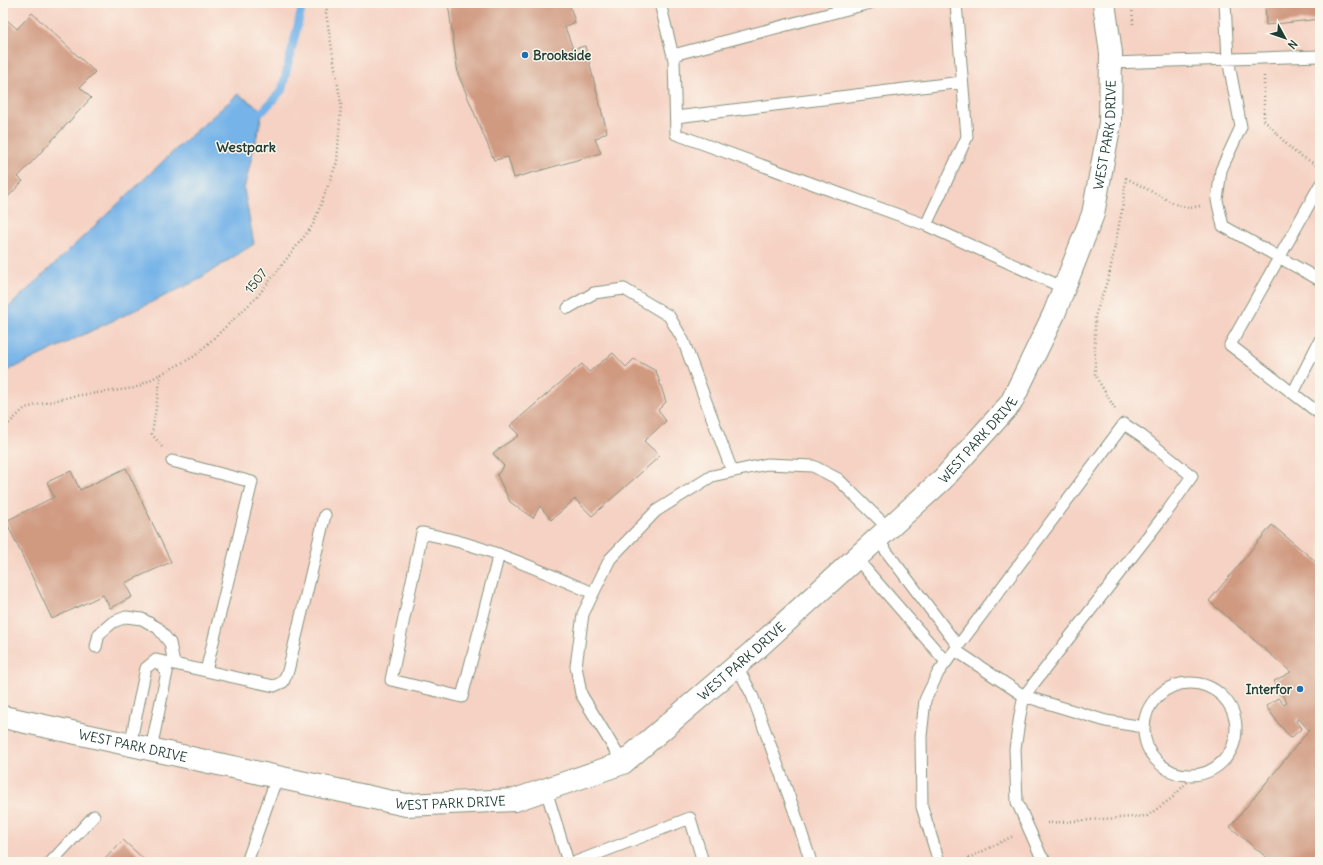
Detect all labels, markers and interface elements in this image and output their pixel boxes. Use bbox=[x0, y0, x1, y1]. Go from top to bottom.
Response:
north arrow bbox=[1265, 18, 1305, 58]
text: N bbox=[1285, 37, 1300, 52]
place label: Brookside bbox=[533, 47, 591, 64]
marker: Brookside bbox=[520, 50, 530, 60]
street label: WEST PARK DRIVE bbox=[1089, 80, 1119, 191]
district label: Westpark bbox=[216, 138, 276, 156]
street label: 1507 bbox=[241, 265, 272, 297]
street label: WEST PARK DRIVE bbox=[935, 394, 1021, 487]
street label: WEST PARK DRIVE bbox=[694, 618, 789, 704]
place label: Interfor bbox=[1246, 681, 1293, 698]
marker: Interfor bbox=[1295, 684, 1305, 694]
street label: WEST PARK DRIVE bbox=[77, 725, 189, 766]
street label: WEST PARK DRIVE bbox=[394, 792, 506, 814]

